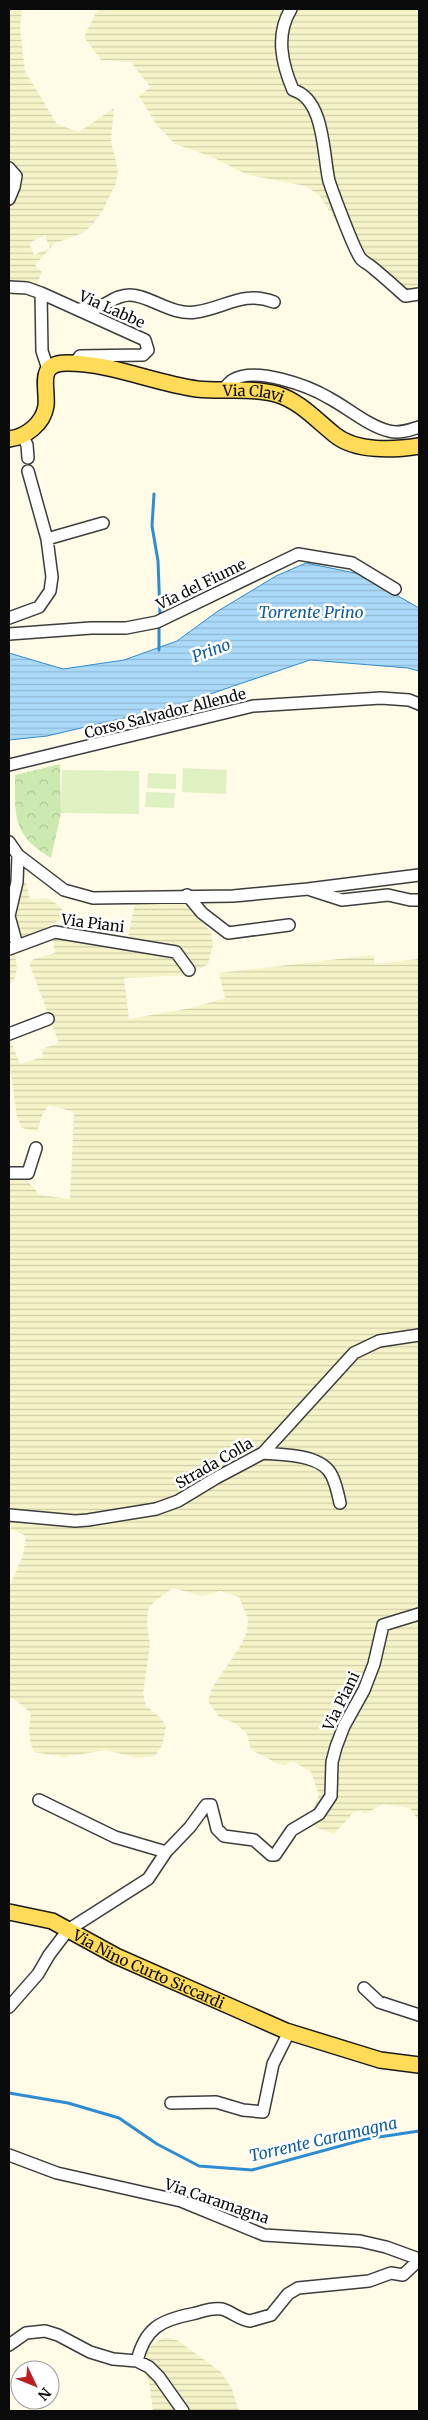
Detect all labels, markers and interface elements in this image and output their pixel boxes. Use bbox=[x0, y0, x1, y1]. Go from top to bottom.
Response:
street label: Via Labbe bbox=[75, 286, 148, 332]
street label: Via Clavi bbox=[222, 380, 288, 406]
street label: Via del Fiume bbox=[152, 554, 249, 614]
water label: Torrente Prino bbox=[258, 602, 364, 622]
water label: Prino bbox=[189, 634, 233, 666]
street label: Corso Salvador Allende bbox=[82, 684, 248, 742]
street label: Via Piani bbox=[59, 910, 126, 936]
street label: Strada Colla bbox=[172, 1433, 256, 1493]
street label: Via Piani bbox=[318, 1668, 364, 1735]
street label: Via Nino Curto Siccardi bbox=[69, 1924, 228, 2012]
water label: Torrente Caramagna bbox=[247, 2112, 399, 2166]
street label: Via Caramagna bbox=[161, 2174, 272, 2228]
north arrow bbox=[10, 2360, 60, 2410]
text: N bbox=[34, 2384, 55, 2404]

